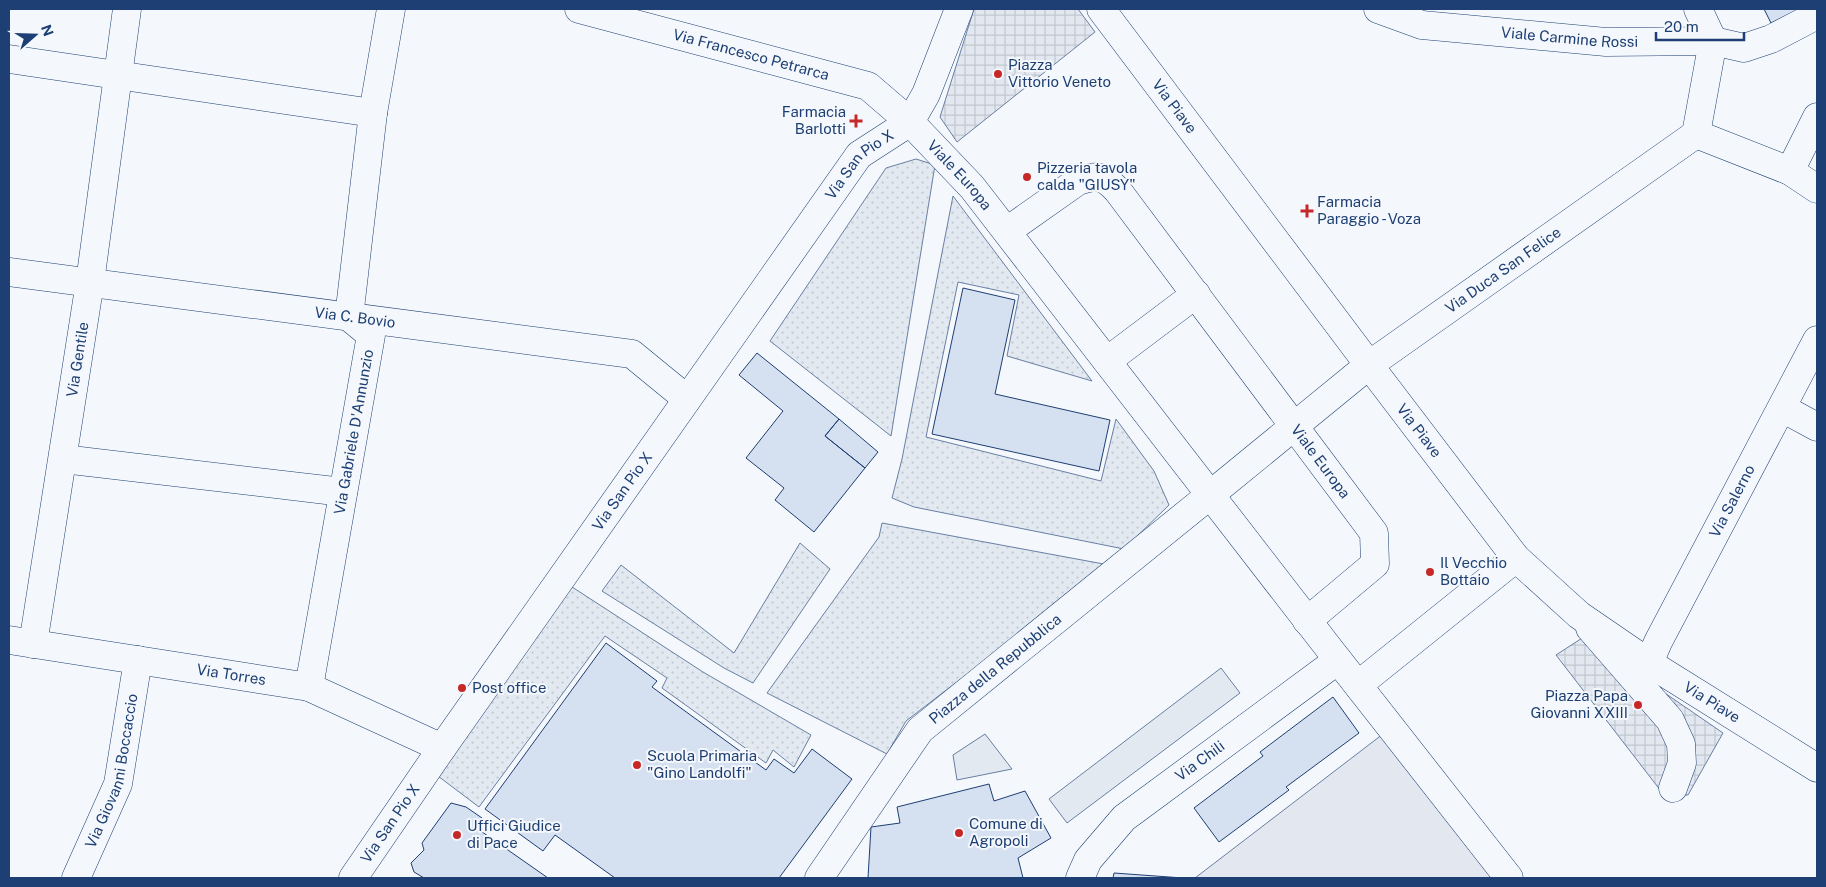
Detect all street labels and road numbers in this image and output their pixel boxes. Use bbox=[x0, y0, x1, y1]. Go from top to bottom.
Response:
street label: Viale Carmine Rossi bbox=[1500, 23, 1638, 50]
street label: Via Francesco Petrarca bbox=[671, 25, 831, 83]
street label: Via Piave bbox=[1149, 76, 1201, 136]
street label: Via San Pio X bbox=[821, 126, 897, 203]
street label: Viale Europa bbox=[924, 137, 996, 213]
street label: Via Duca San Felice bbox=[1442, 223, 1564, 316]
street label: Via C. Bovio bbox=[314, 303, 396, 331]
street label: Via Gentile bbox=[63, 321, 92, 398]
street label: Via Gabriele D'Annunzio bbox=[331, 348, 376, 516]
street label: Via Piave bbox=[1394, 400, 1445, 461]
street label: Viale Europa bbox=[1288, 421, 1354, 501]
street label: Via San Pio X bbox=[588, 449, 655, 534]
street label: Via Salerno bbox=[1706, 462, 1758, 540]
street label: Piazza della Repubblica bbox=[926, 610, 1064, 727]
street label: Via Torres bbox=[196, 661, 267, 688]
street label: Via Piave bbox=[1681, 678, 1743, 726]
street label: Via Giovanni Boccaccio bbox=[82, 692, 140, 851]
street label: Via Chili bbox=[1172, 737, 1228, 784]
street label: Via San Pio X bbox=[357, 780, 423, 866]

